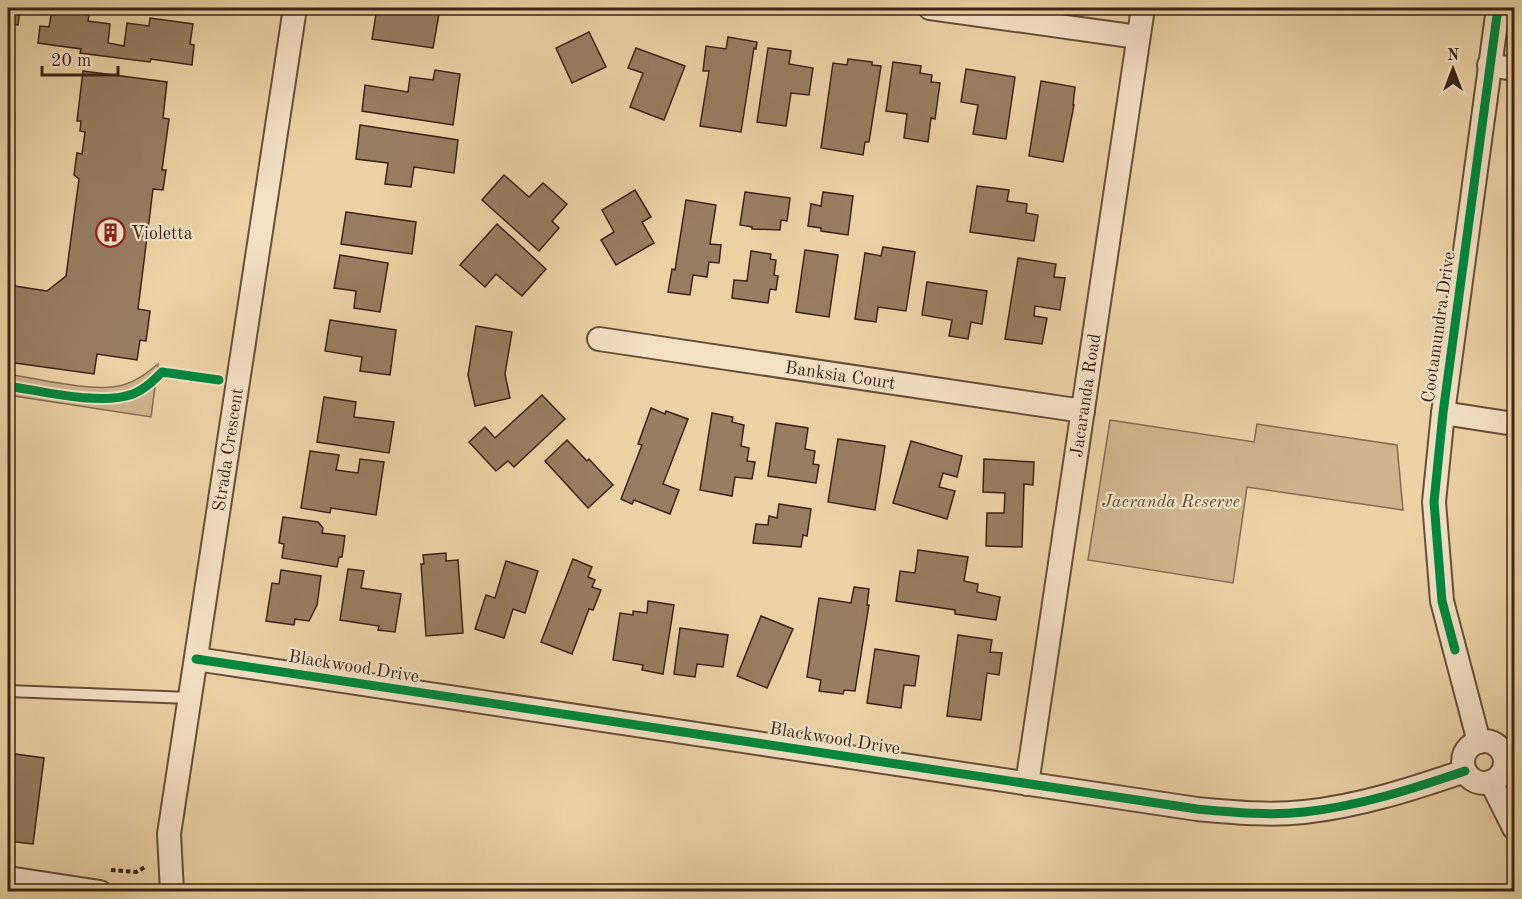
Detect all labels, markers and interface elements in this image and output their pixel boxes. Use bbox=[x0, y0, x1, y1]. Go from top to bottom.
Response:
scale bar bbox=[42, 39, 118, 77]
north arrow bbox=[1423, 39, 1483, 99]
text: N bbox=[1447, 48, 1460, 64]
text: 20 m bbox=[51, 52, 91, 70]
building icon: Violetta bbox=[94, 217, 126, 249]
place label: Violetta bbox=[131, 225, 193, 243]
street label: Cootamundra Drive bbox=[1419, 250, 1459, 404]
street label: Jacaranda Road bbox=[1068, 332, 1104, 459]
street label: Banksia Court bbox=[784, 359, 897, 393]
street label: Strada Crescent bbox=[210, 387, 247, 513]
park label: Jacranda Reserve bbox=[1102, 493, 1240, 511]
street label: Blackwood Drive bbox=[287, 648, 420, 686]
street label: Blackwood Drive bbox=[768, 720, 901, 758]

